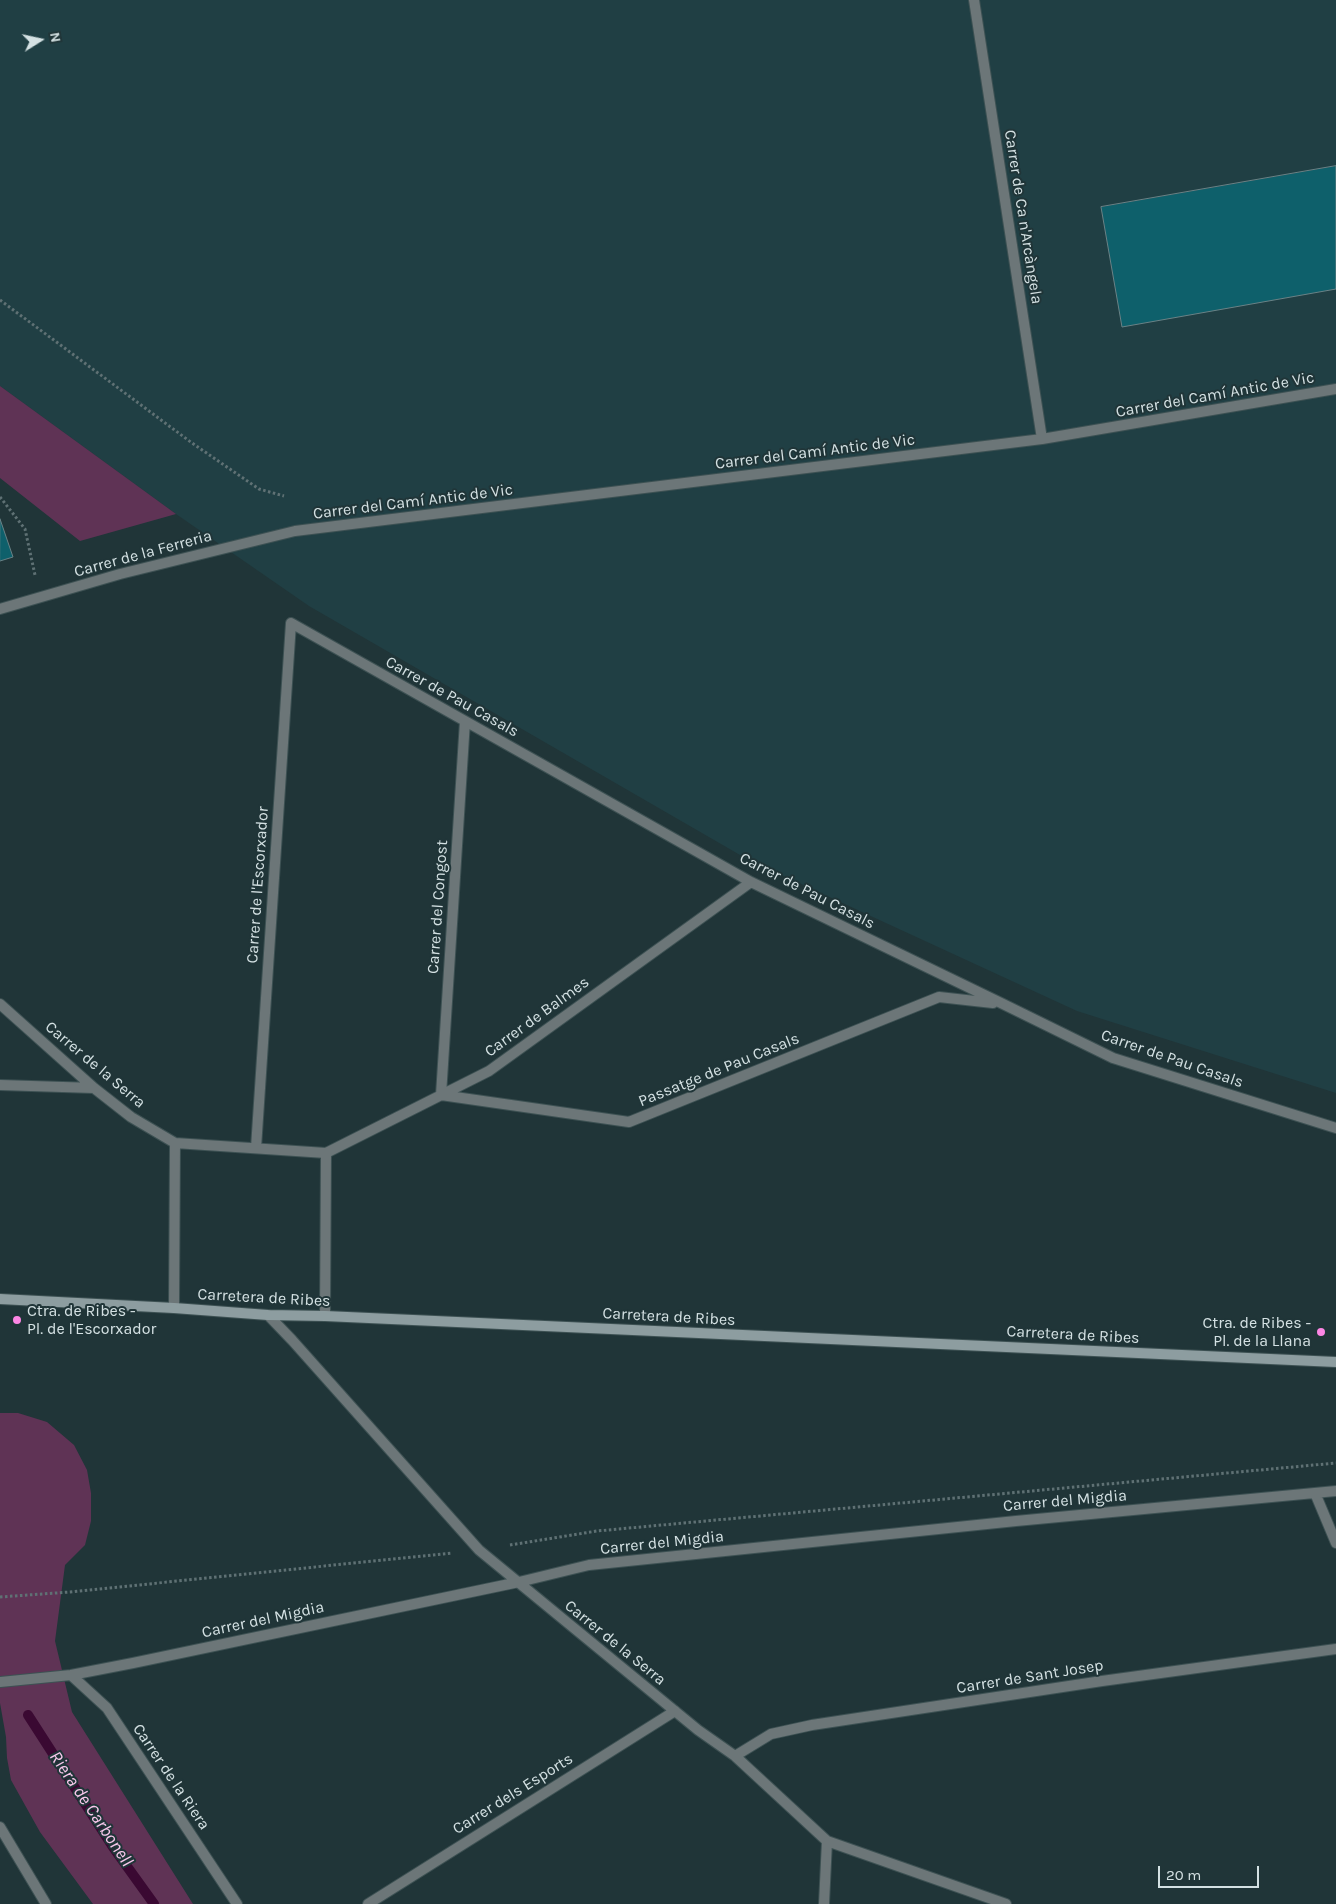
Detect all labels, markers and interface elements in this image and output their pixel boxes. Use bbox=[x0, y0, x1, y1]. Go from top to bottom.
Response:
north arrow bbox=[15, 15, 65, 65]
text: N bbox=[46, 31, 65, 44]
street label: Carrer de Ca n'Arcàngela bbox=[1000, 129, 1046, 305]
street label: Carrer del Camí Antic de Vic bbox=[1114, 368, 1316, 422]
street label: Carrer del Camí Antic de Vic bbox=[714, 430, 916, 474]
street label: Carrer del Camí Antic de Vic bbox=[312, 480, 514, 524]
street label: Carrer de la Ferreria bbox=[72, 526, 214, 582]
street label: Carrer de Pau Casals bbox=[382, 652, 522, 742]
street label: Carrer de l'Escorxador bbox=[243, 806, 273, 964]
street label: Carrer del Congost bbox=[424, 839, 452, 975]
street label: Carrer de Pau Casals bbox=[736, 849, 878, 933]
street label: Carrer de Balmes bbox=[481, 973, 593, 1061]
street label: Carrer de la Serra bbox=[41, 1018, 149, 1112]
street label: Carrer de Pau Casals bbox=[1098, 1026, 1246, 1092]
street label: Passatge de Pau Casals bbox=[636, 1029, 802, 1111]
street label: Carretera de Ribes bbox=[197, 1285, 331, 1311]
place label: Ctra. de Ribes - Pl. de l'Escorxador bbox=[27, 1301, 156, 1339]
street label: Carretera de Ribes bbox=[602, 1304, 736, 1330]
place label: Ctra. de Ribes - Pl. de la Llana bbox=[1202, 1313, 1311, 1351]
marker: Ctra. de Ribes - Pl. de l'Escorxador bbox=[11, 1314, 23, 1326]
street label: Carretera de Ribes bbox=[1006, 1322, 1140, 1348]
marker: Ctra. de Ribes - Pl. de la Llana bbox=[1315, 1326, 1327, 1338]
street label: Carrer del Migdia bbox=[1002, 1486, 1128, 1516]
street label: Carrer del Migdia bbox=[599, 1527, 725, 1559]
street label: Carrer de la Serra bbox=[560, 1596, 670, 1690]
street label: Carrer del Migdia bbox=[200, 1598, 326, 1642]
street label: Carrer de Sant Josep bbox=[955, 1656, 1105, 1698]
street label: Carrer de la Riera bbox=[128, 1720, 214, 1834]
water label: Riera de Carbonell bbox=[44, 1747, 138, 1871]
street label: Carrer dels Esports bbox=[449, 1749, 577, 1839]
scale bar bbox=[1161, 1856, 1262, 1888]
text: 20 m bbox=[1166, 1866, 1201, 1884]

